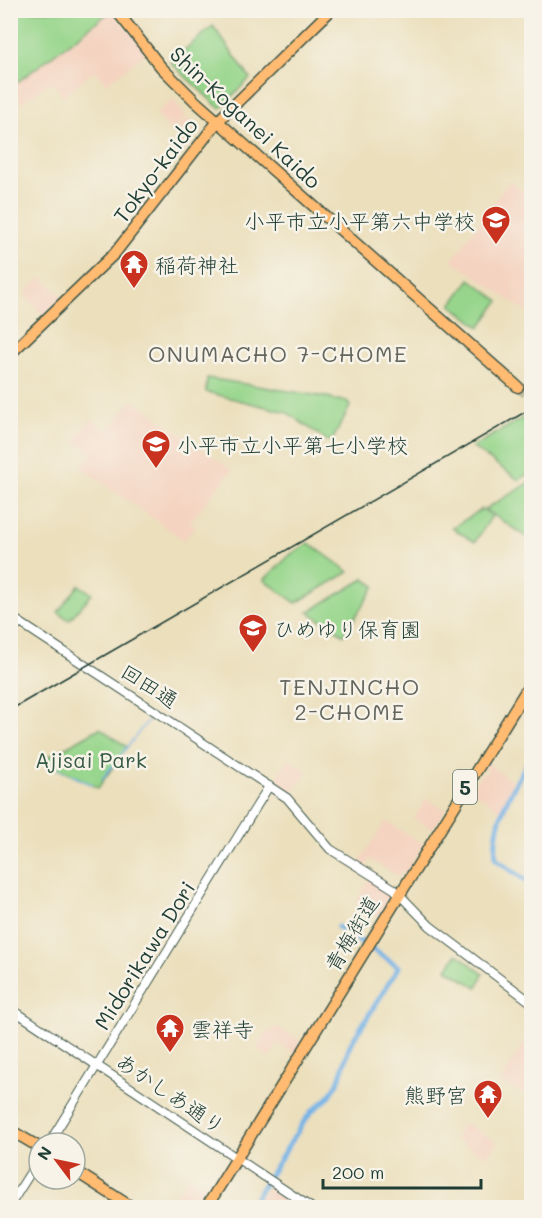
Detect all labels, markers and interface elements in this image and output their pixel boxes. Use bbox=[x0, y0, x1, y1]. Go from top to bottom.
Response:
street label: Shin-Koganei Kaido bbox=[165, 40, 327, 194]
street label: Tokyo-kaido bbox=[107, 112, 203, 228]
school or university icon: 小平市立小平第六中学校 bbox=[480, 204, 512, 246]
place label: 小平市立小平第六中学校 bbox=[244, 207, 475, 234]
temple icon: 稲荷神社 bbox=[118, 248, 150, 290]
place label: 稲荷神社 bbox=[155, 251, 239, 278]
district label: ONUMACHO 7-CHOME bbox=[148, 339, 408, 368]
school or university icon: 小平市立小平第七小学校 bbox=[140, 428, 172, 470]
place label: 小平市立小平第七小学校 bbox=[177, 431, 408, 458]
school or university icon: ひめゆり保育園 bbox=[237, 612, 269, 654]
place label: ひめゆり保育園 bbox=[274, 615, 421, 642]
street label: 回田通 bbox=[116, 657, 184, 713]
district label: TENJINCHO 2-CHOME bbox=[279, 672, 421, 726]
park label: Ajisai Park bbox=[35, 746, 147, 773]
road number: 5 bbox=[453, 770, 477, 804]
street label: Midorikawa Dori bbox=[87, 876, 201, 1034]
street label: 青梅街道 bbox=[318, 890, 384, 976]
temple icon: 雲祥寺 bbox=[154, 1012, 186, 1054]
place label: 雲祥寺 bbox=[191, 1015, 254, 1042]
street label: あかしあ通り bbox=[111, 1047, 231, 1139]
temple icon: 熊野宮 bbox=[472, 1078, 504, 1120]
place label: 熊野宮 bbox=[404, 1081, 467, 1108]
north arrow bbox=[27, 1131, 87, 1191]
text: N bbox=[32, 1142, 56, 1164]
scale bar bbox=[323, 1152, 480, 1190]
text: 200 m bbox=[332, 1160, 384, 1184]

